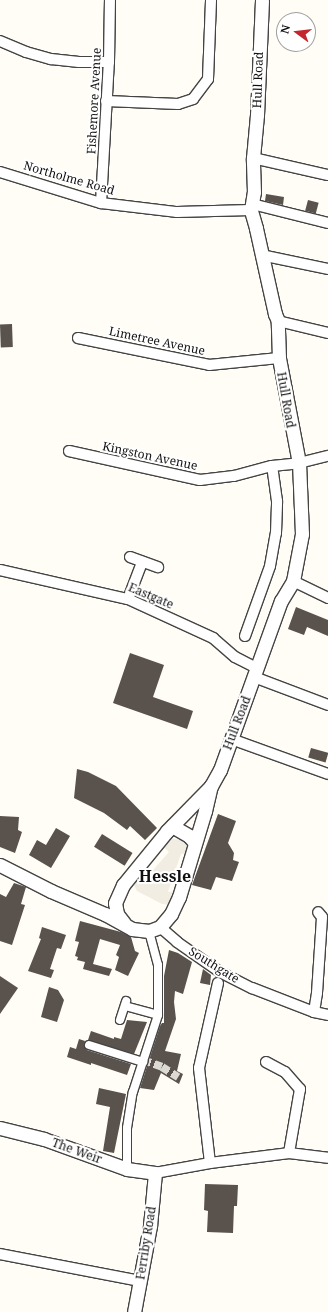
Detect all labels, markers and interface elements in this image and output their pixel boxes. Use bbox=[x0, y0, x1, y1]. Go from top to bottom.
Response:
north arrow bbox=[276, 12, 316, 52]
text: N bbox=[277, 23, 293, 35]
street label: Fishemore Avenue bbox=[84, 47, 104, 155]
street label: Hull Road bbox=[250, 51, 266, 109]
street label: Northolme Road bbox=[22, 158, 116, 198]
street label: Limetree Avenue bbox=[108, 324, 206, 358]
street label: Hull Road bbox=[274, 371, 298, 429]
street label: Kingston Avenue bbox=[101, 439, 199, 473]
street label: Eastgate bbox=[126, 580, 176, 612]
street label: Hull Road bbox=[220, 694, 254, 752]
district label: Hessle bbox=[139, 866, 191, 886]
street label: Southgate bbox=[186, 944, 242, 986]
street label: The Weir bbox=[50, 1135, 104, 1167]
street label: Ferriby Road bbox=[133, 1205, 159, 1281]

